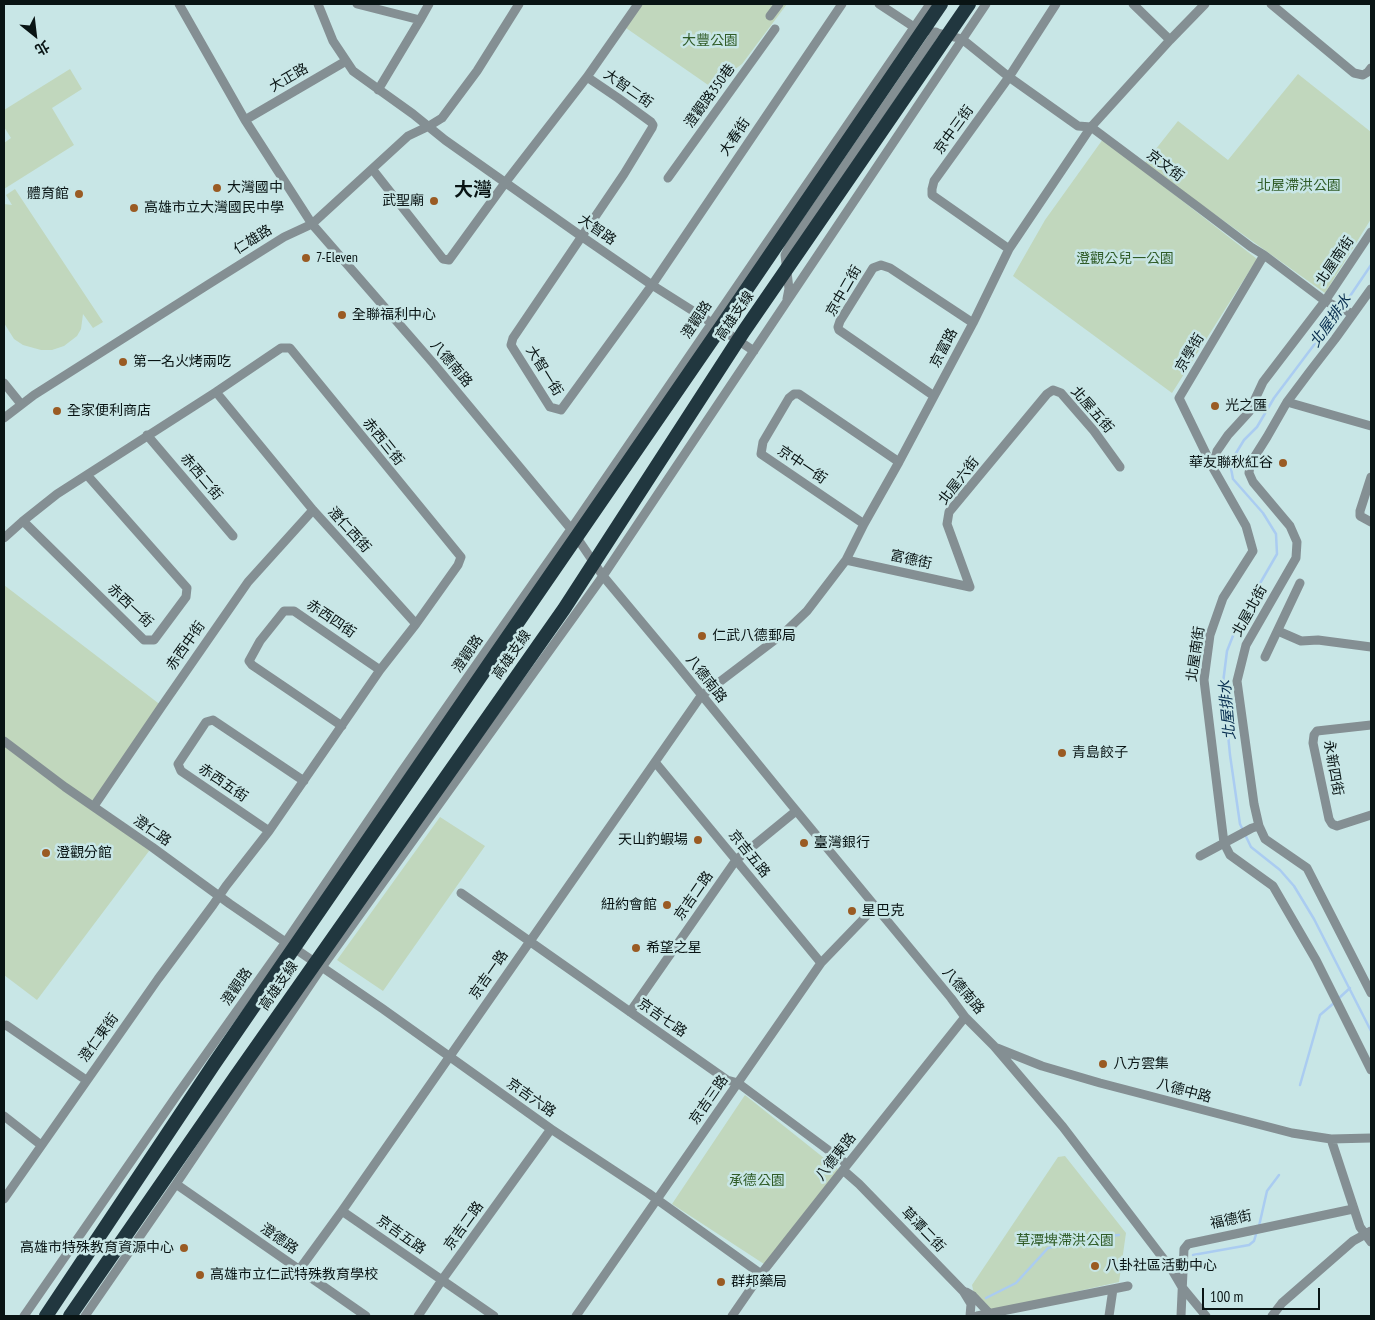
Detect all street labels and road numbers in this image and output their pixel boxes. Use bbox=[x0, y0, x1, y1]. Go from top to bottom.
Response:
street label: 大正路 bbox=[267, 60, 311, 96]
street label: 澄觀路350巷 bbox=[681, 61, 739, 131]
street label: 大智二街 bbox=[600, 66, 656, 112]
street label: 京中三街 bbox=[931, 102, 977, 158]
street label: 大春街 bbox=[716, 115, 754, 159]
street label: 京文街 bbox=[1143, 147, 1187, 185]
street label: 大智路 bbox=[575, 211, 619, 249]
street label: 仁雄路 bbox=[231, 222, 275, 258]
street label: 北屋南街 bbox=[1312, 233, 1358, 289]
street label: 京中二街 bbox=[823, 263, 865, 319]
street label: 高雄支線 bbox=[712, 288, 758, 344]
street label: 澄觀路 bbox=[678, 298, 716, 342]
street label: 京富路 bbox=[927, 326, 961, 370]
street label: 京學街 bbox=[1172, 331, 1208, 375]
street label: 八德南路 bbox=[427, 337, 475, 391]
street label: 大智一街 bbox=[522, 343, 566, 399]
street label: 北屋五街 bbox=[1067, 383, 1117, 437]
street label: 赤西三街 bbox=[359, 415, 407, 469]
street label: 京中一街 bbox=[774, 442, 830, 488]
street label: 赤西二街 bbox=[177, 450, 225, 504]
street label: 北屋六街 bbox=[935, 454, 983, 508]
street label: 澄仁西街 bbox=[324, 504, 374, 556]
street label: 富德街 bbox=[889, 547, 933, 573]
street label: 赤西一街 bbox=[104, 581, 156, 631]
street label: 北屋北街 bbox=[1229, 582, 1271, 640]
street label: 赤西四街 bbox=[303, 596, 359, 642]
street label: 赤西中街 bbox=[163, 618, 209, 674]
street label: 北屋南街 bbox=[1184, 625, 1208, 683]
street label: 高雄支線 bbox=[489, 627, 535, 683]
street label: 澄觀路 bbox=[449, 632, 487, 676]
street label: 八德南路 bbox=[682, 652, 730, 706]
street label: 永新四街 bbox=[1320, 739, 1346, 797]
street label: 赤西五街 bbox=[195, 760, 251, 806]
street label: 澄仁路 bbox=[130, 812, 174, 850]
street label: 京吉五路 bbox=[725, 827, 773, 881]
street label: 京吉二路 bbox=[671, 868, 717, 924]
street label: 京吉一路 bbox=[466, 947, 512, 1003]
street label: 高雄支線 bbox=[256, 958, 302, 1014]
street label: 八德南路 bbox=[939, 964, 987, 1018]
street label: 澄觀路 bbox=[218, 965, 256, 1009]
street label: 京吉七路 bbox=[634, 995, 690, 1041]
street label: 澄仁東街 bbox=[76, 1010, 122, 1066]
street label: 京吉三路 bbox=[686, 1072, 732, 1128]
street label: 京吉六路 bbox=[503, 1075, 559, 1121]
street label: 八德中路 bbox=[1155, 1076, 1213, 1106]
street label: 八德東路 bbox=[812, 1130, 860, 1184]
street label: 京吉二路 bbox=[441, 1198, 487, 1254]
street label: 草潭二街 bbox=[898, 1204, 948, 1256]
street label: 福德街 bbox=[1209, 1207, 1253, 1233]
street label: 京吉五路 bbox=[373, 1212, 429, 1258]
street label: 澄德路 bbox=[257, 1220, 301, 1258]

